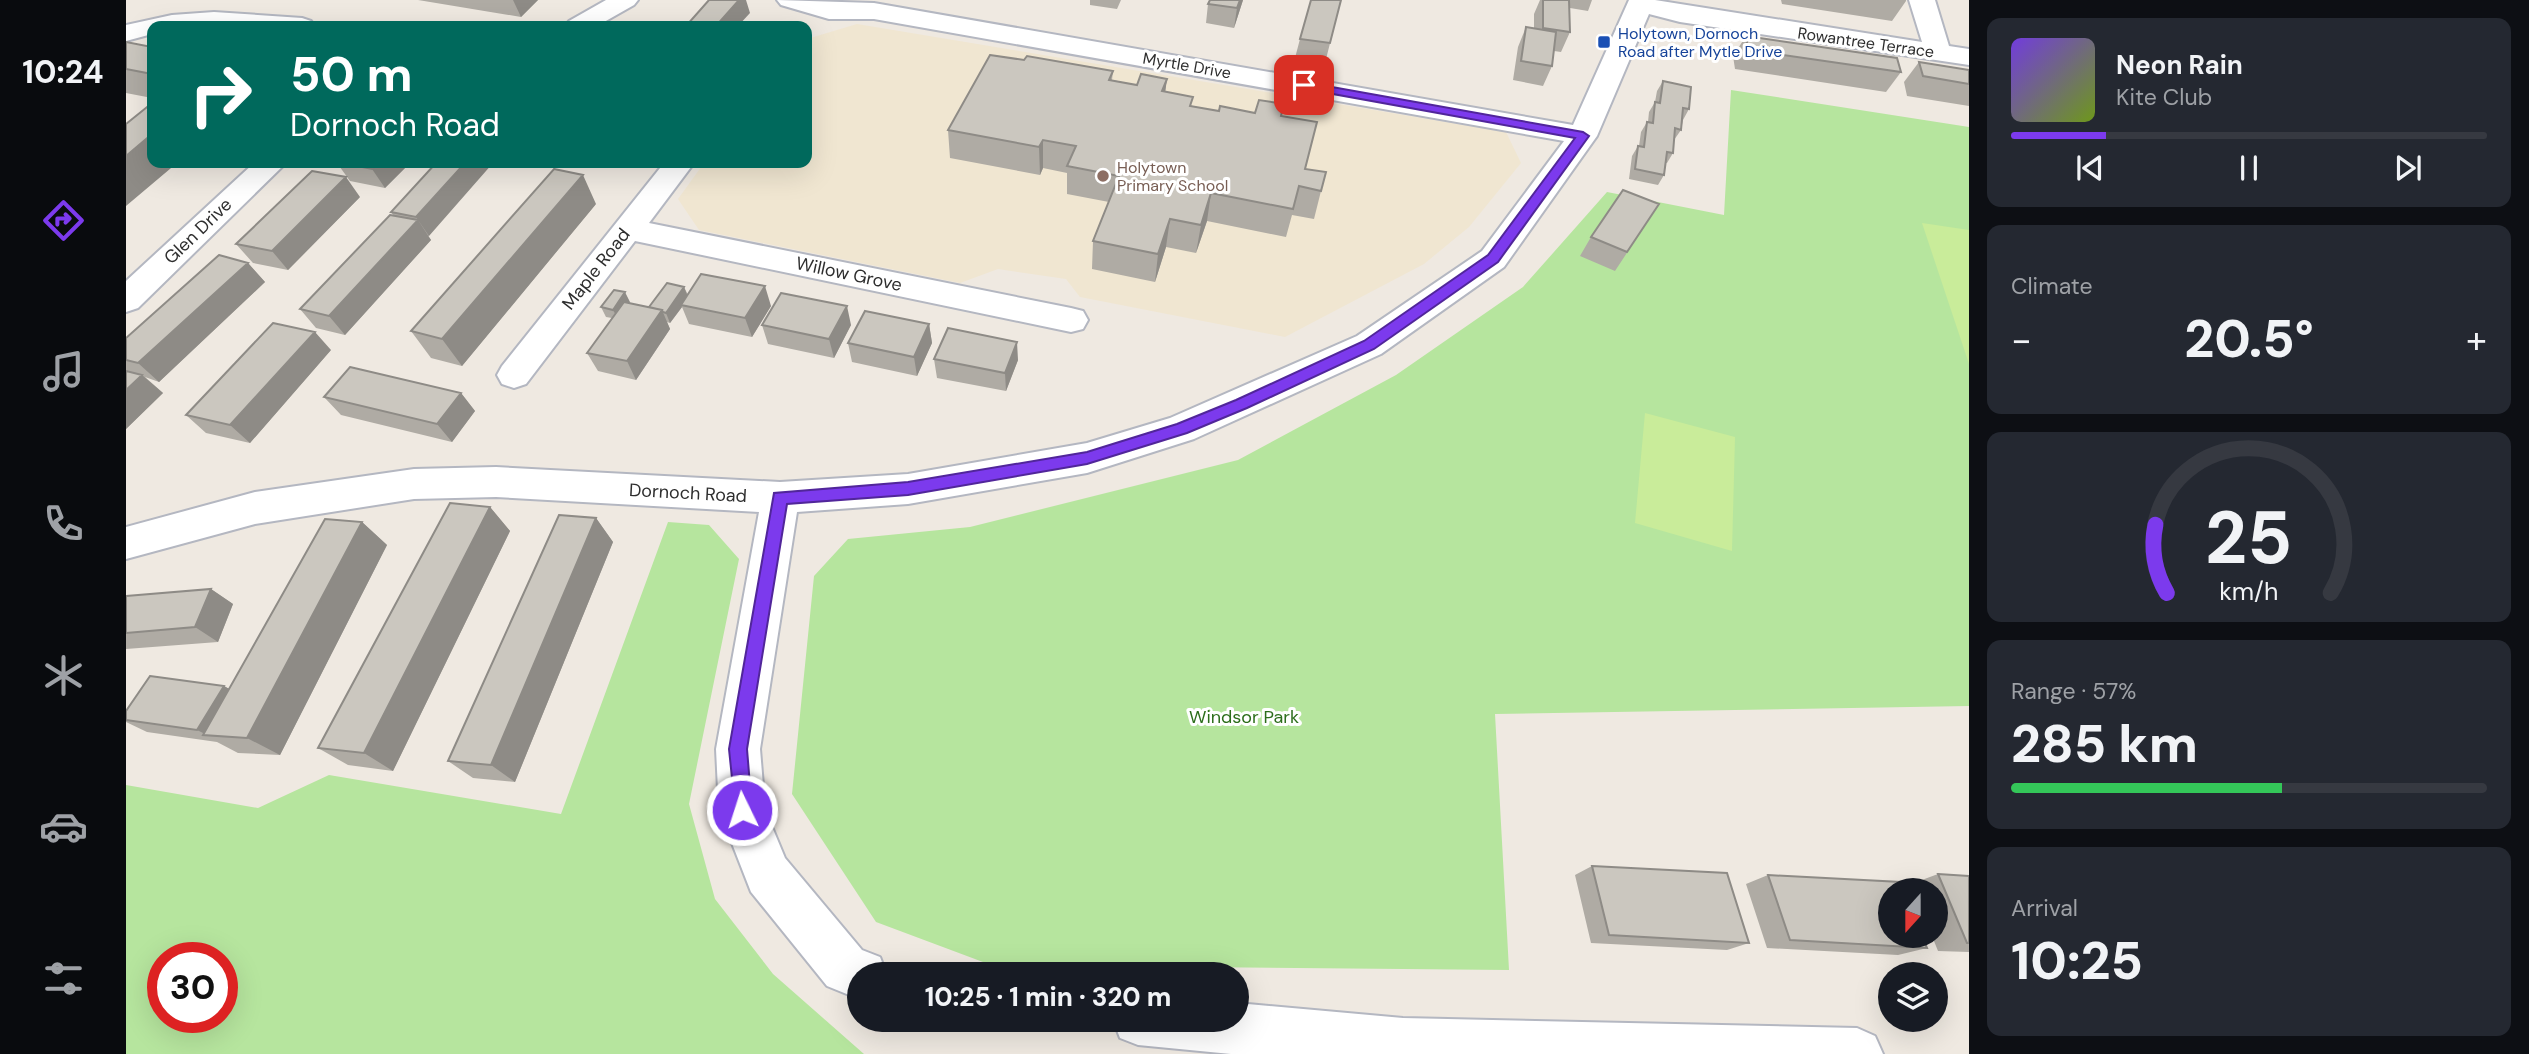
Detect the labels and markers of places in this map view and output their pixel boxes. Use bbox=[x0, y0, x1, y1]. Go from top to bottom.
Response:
place label: Holytown, Dornoch Road after Mytle Drive bbox=[1618, 23, 1782, 62]
marker: Holytown, Dornoch Road after Mytle Drive bbox=[1596, 34, 1612, 50]
pin bbox=[1274, 55, 1334, 115]
place label: Holytown Primary School bbox=[1117, 157, 1228, 196]
marker: Holytown Primary School bbox=[1095, 168, 1111, 184]

